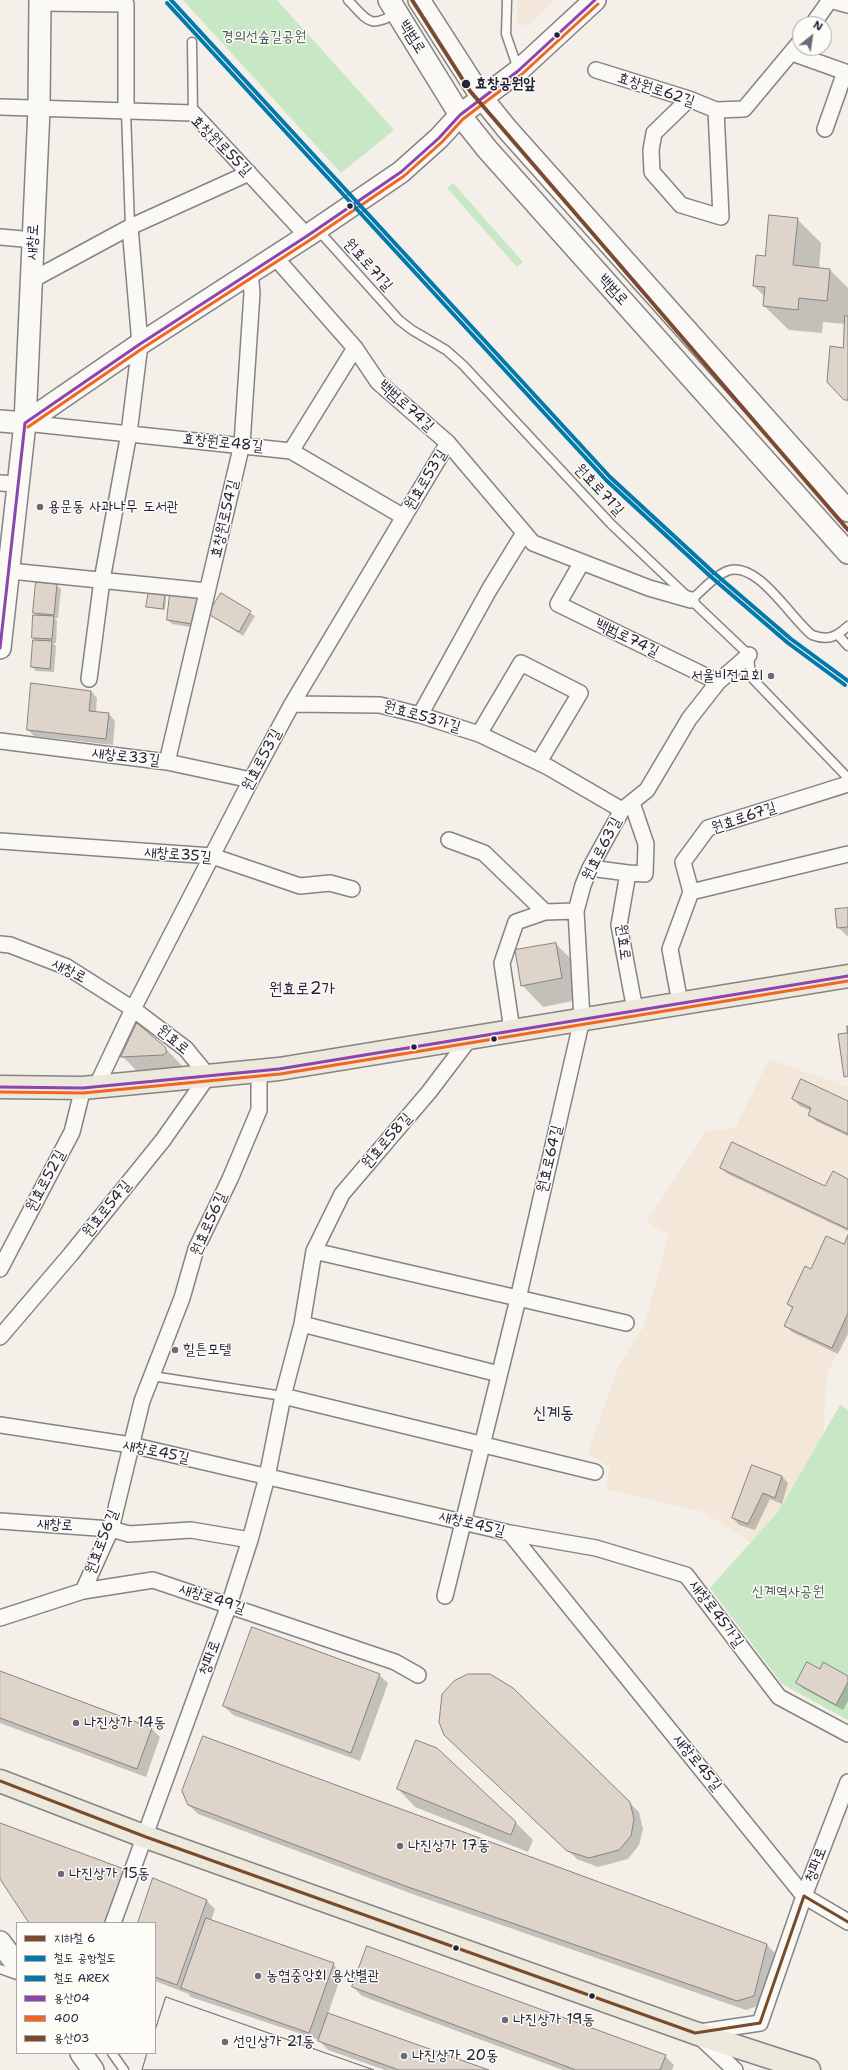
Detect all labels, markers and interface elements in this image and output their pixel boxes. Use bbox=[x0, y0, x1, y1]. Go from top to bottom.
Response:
north arrow bbox=[792, 16, 832, 56]
street label: 백범로 bbox=[395, 17, 429, 57]
text: N bbox=[810, 17, 825, 35]
park label: 경의선숲길공원 bbox=[222, 28, 306, 46]
unlabelled marker bbox=[552, 30, 562, 40]
street label: 효창원로62길 bbox=[615, 69, 697, 111]
place label: 효창공원앞 bbox=[475, 75, 535, 93]
marker: 효창공원앞 bbox=[460, 78, 472, 90]
street label: 효창원로55길 bbox=[187, 112, 255, 180]
unlabelled marker bbox=[345, 201, 355, 211]
street label: 새창로 bbox=[23, 223, 43, 261]
street label: 원효로71길 bbox=[340, 235, 396, 295]
street label: 백범로 bbox=[594, 271, 632, 309]
street label: 백범로74길 bbox=[374, 376, 438, 436]
street label: 효창원로48길 bbox=[182, 430, 264, 456]
street label: 원효로53길 bbox=[401, 447, 451, 513]
street label: 원효로71길 bbox=[571, 460, 627, 520]
street label: 효창원로54길 bbox=[207, 478, 243, 560]
place label: 용문동 사과나무 도서관 bbox=[48, 498, 179, 516]
marker: 용문동 사과나무 도서관 bbox=[35, 502, 45, 512]
street label: 백범로74길 bbox=[592, 615, 662, 661]
place label: 서울비전교회 bbox=[691, 667, 763, 685]
marker: 서울비전교회 bbox=[766, 671, 776, 681]
street label: 원효로53가길 bbox=[381, 697, 463, 737]
street label: 원효로53길 bbox=[238, 726, 286, 794]
street label: 새창로33길 bbox=[91, 744, 161, 770]
street label: 원효로67길 bbox=[709, 798, 779, 838]
street label: 원효로63길 bbox=[578, 814, 626, 884]
street label: 새창로35길 bbox=[144, 843, 212, 867]
street label: 원효로 bbox=[612, 923, 634, 961]
street label: 새창로 bbox=[49, 955, 89, 987]
district label: 원효로2가 bbox=[269, 980, 335, 1000]
street label: 원효로 bbox=[153, 1021, 193, 1059]
unlabelled marker bbox=[489, 1034, 499, 1044]
unlabelled marker bbox=[409, 1042, 419, 1052]
street label: 원효로58길 bbox=[358, 1110, 416, 1172]
street label: 원효로64길 bbox=[533, 1123, 567, 1195]
street label: 원효로52길 bbox=[22, 1147, 70, 1215]
street label: 원효로54길 bbox=[79, 1177, 135, 1241]
street label: 원효로56길 bbox=[187, 1189, 231, 1259]
place label: 힐튼모텔 bbox=[183, 1341, 231, 1359]
marker: 힐튼모텔 bbox=[170, 1345, 180, 1355]
district label: 신계동 bbox=[532, 1404, 574, 1424]
street label: 새창로45길 bbox=[121, 1436, 191, 1468]
street label: 원효로56길 bbox=[81, 1507, 123, 1577]
street label: 새창로45길 bbox=[437, 1507, 507, 1541]
street label: 새창로 bbox=[36, 1515, 74, 1535]
street label: 새창로45가길 bbox=[685, 1577, 747, 1651]
street label: 새창로49길 bbox=[177, 1580, 247, 1618]
park label: 신계역사공원 bbox=[752, 1583, 824, 1601]
street label: 청파로 bbox=[195, 1638, 225, 1678]
place label: 나진상가 14동 bbox=[84, 1714, 166, 1732]
marker: 나진상가 14동 bbox=[71, 1718, 81, 1728]
street label: 새창로45길 bbox=[669, 1731, 725, 1795]
place label: 나진상가 17동 bbox=[408, 1837, 489, 1855]
marker: 나진상가 17동 bbox=[395, 1841, 405, 1851]
street label: 청파로 bbox=[801, 1845, 831, 1885]
place label: 나진상가 15동 bbox=[69, 1865, 150, 1883]
marker: 나진상가 15동 bbox=[56, 1869, 66, 1879]
legend bbox=[16, 1922, 156, 2054]
text: 지하철 6 bbox=[54, 1930, 95, 1946]
unlabelled marker bbox=[451, 1943, 461, 1953]
text: 철도 공항철도 bbox=[54, 1950, 116, 1966]
place label: 농협중앙회 용산별관 bbox=[266, 1967, 380, 1985]
text: 철도 AREX bbox=[54, 1970, 110, 1986]
marker: 농협중앙회 용산별관 bbox=[253, 1971, 263, 1981]
text: 용산04 bbox=[54, 1990, 90, 2006]
unlabelled marker bbox=[587, 1991, 597, 2001]
text: 400 bbox=[54, 2010, 79, 2026]
place label: 나진상가 19동 bbox=[513, 2011, 595, 2029]
marker: 나진상가 19동 bbox=[500, 2015, 510, 2025]
text: 용산03 bbox=[54, 2030, 90, 2046]
place label: 선인상가 21동 bbox=[233, 2033, 314, 2051]
marker: 선인상가 21동 bbox=[220, 2037, 230, 2047]
place label: 나진상가 20동 bbox=[412, 2047, 498, 2065]
marker: 나진상가 20동 bbox=[399, 2051, 409, 2061]

